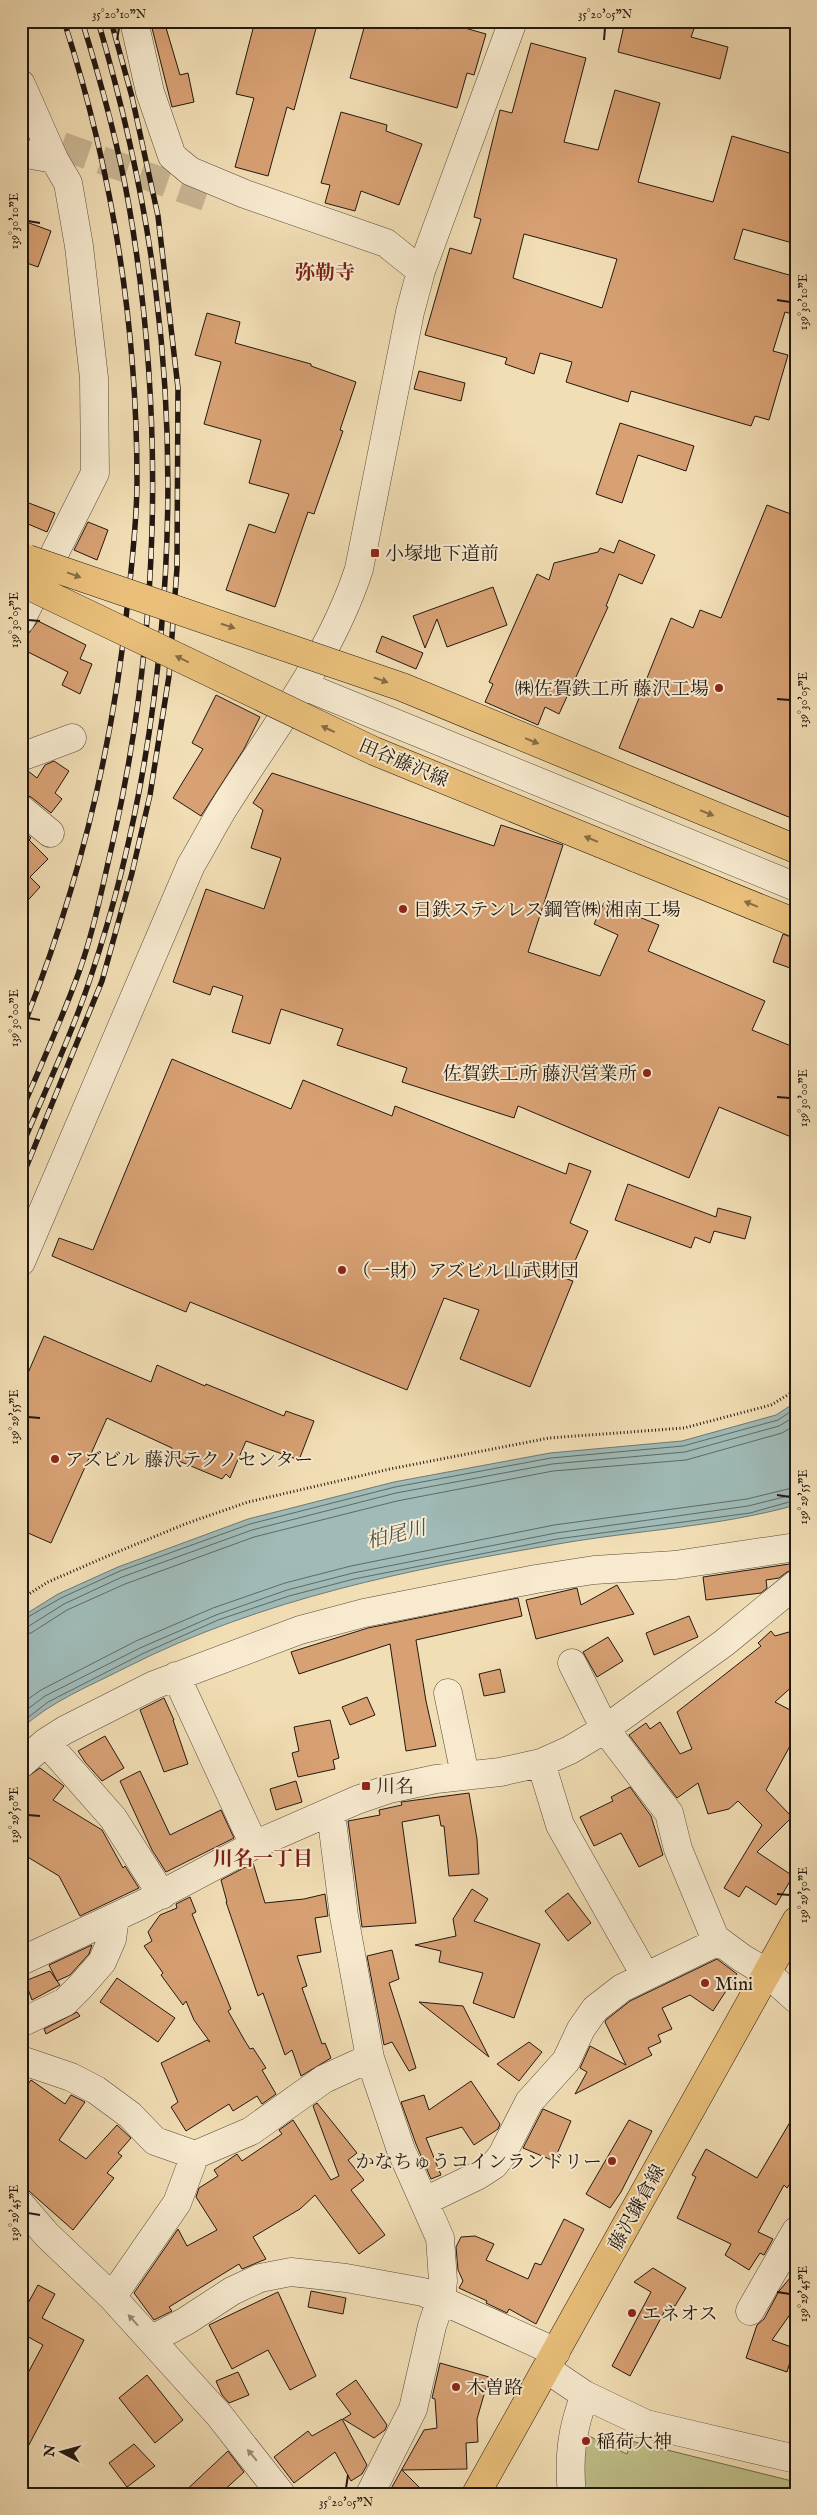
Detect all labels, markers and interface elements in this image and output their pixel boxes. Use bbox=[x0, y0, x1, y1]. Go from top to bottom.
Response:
text: 35°20'10"N bbox=[92, 7, 147, 22]
text: 35°20'05"N bbox=[578, 7, 633, 22]
text: 139°30'10"E bbox=[7, 193, 22, 249]
district label: 弥勒寺 bbox=[295, 261, 355, 286]
text: 139°30'10"E bbox=[796, 274, 811, 330]
place label: 小塚地下道前 bbox=[385, 543, 499, 567]
marker: 小塚地下道前 bbox=[369, 547, 381, 559]
one-way arrow bbox=[66, 572, 81, 579]
text: 139°30'05"E bbox=[7, 592, 22, 648]
one-way arrow bbox=[220, 623, 235, 631]
one-way arrow bbox=[174, 655, 189, 663]
text: 139°30'05"E bbox=[796, 672, 811, 728]
one-way arrow bbox=[374, 676, 389, 684]
place label: ㈱佐賀鉄工所 藤沢工場 bbox=[515, 678, 709, 702]
marker: ㈱佐賀鉄工所 藤沢工場 bbox=[713, 682, 725, 694]
one-way arrow bbox=[321, 725, 335, 733]
street label: 田谷藤沢線 bbox=[355, 734, 452, 793]
one-way arrow bbox=[525, 737, 539, 745]
one-way arrow bbox=[700, 809, 714, 817]
one-way arrow bbox=[584, 835, 598, 843]
place label: 日鉄ステンレス鋼管㈱ 湘南工場 bbox=[413, 899, 681, 923]
one-way arrow bbox=[744, 900, 758, 908]
marker: 日鉄ステンレス鋼管㈱ 湘南工場 bbox=[397, 903, 409, 915]
text: 139°30'00"E bbox=[7, 989, 22, 1047]
place label: 佐賀鉄工所 藤沢営業所 bbox=[443, 1063, 637, 1087]
marker: 佐賀鉄工所 藤沢営業所 bbox=[641, 1067, 653, 1079]
text: 139°30'00"E bbox=[796, 1069, 811, 1127]
place label: （一財）アズビル山武財団 bbox=[352, 1260, 579, 1284]
marker: （一財）アズビル山武財団 bbox=[336, 1264, 348, 1276]
text: 139°29'55"E bbox=[7, 1389, 22, 1445]
place label: アズビル 藤沢テクノセンター bbox=[65, 1449, 313, 1473]
marker: アズビル 藤沢テクノセンター bbox=[49, 1453, 61, 1465]
text: 139°29'55"E bbox=[796, 1469, 811, 1525]
water label: 柏尾川 bbox=[364, 1516, 430, 1555]
place label: 川名 bbox=[376, 1776, 414, 1800]
marker: 川名 bbox=[360, 1780, 372, 1792]
text: 139°29'50"E bbox=[7, 1787, 22, 1843]
district label: 川名一丁目 bbox=[213, 1847, 313, 1872]
text: 139°29'50"E bbox=[796, 1867, 811, 1923]
place label: Mini bbox=[715, 1973, 753, 1997]
marker: Mini bbox=[699, 1977, 711, 1989]
place label: かなちゅうコインランドリー bbox=[356, 2151, 602, 2175]
marker: かなちゅうコインランドリー bbox=[606, 2155, 618, 2167]
street label: 藤沢鎌倉線 bbox=[604, 2161, 671, 2255]
text: 139°29'45"E bbox=[7, 2185, 22, 2241]
text: 139°29'45"E bbox=[796, 2266, 811, 2322]
place label: エネオス bbox=[642, 2303, 718, 2327]
marker: エネオス bbox=[626, 2307, 638, 2319]
one-way arrow bbox=[127, 2313, 138, 2326]
place label: 木曽路 bbox=[466, 2377, 523, 2401]
marker: 木曽路 bbox=[450, 2381, 462, 2393]
north arrow bbox=[38, 2428, 88, 2478]
place label: 稲荷大神 bbox=[596, 2431, 672, 2455]
marker: 稲荷大神 bbox=[580, 2435, 592, 2447]
text: N bbox=[40, 2444, 60, 2459]
one-way arrow bbox=[246, 2449, 257, 2462]
text: 35°20'05"N bbox=[319, 2495, 374, 2510]

